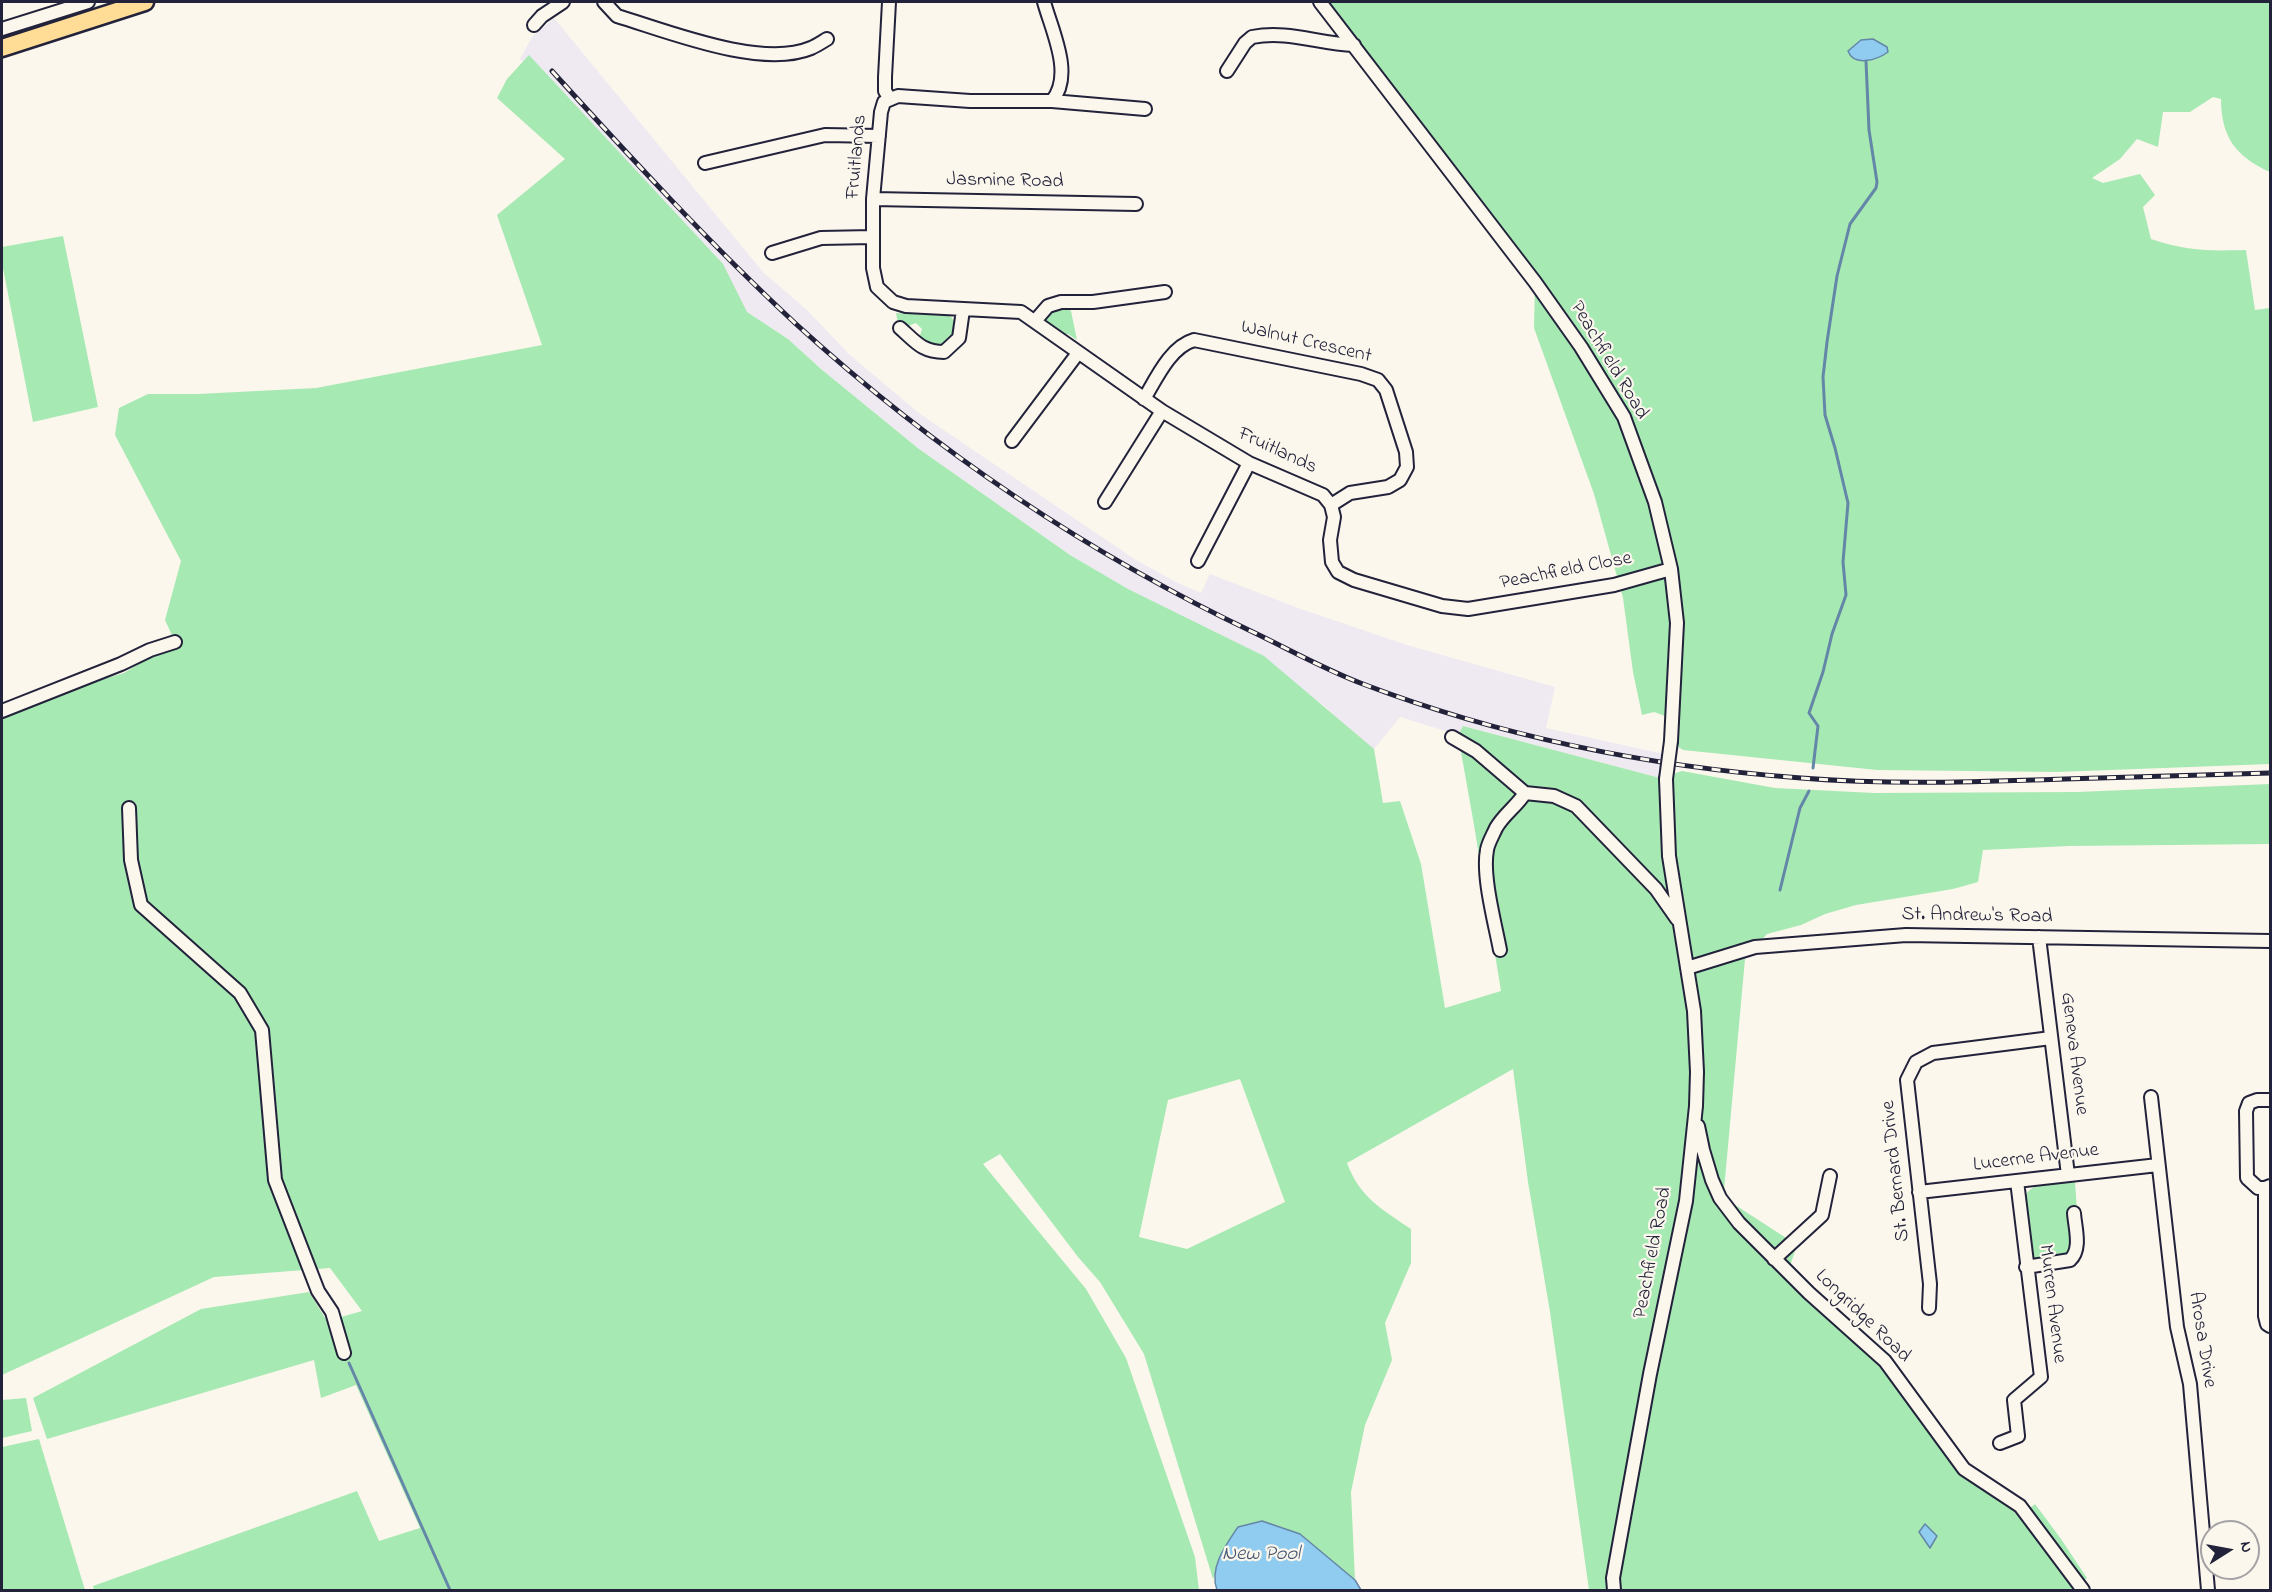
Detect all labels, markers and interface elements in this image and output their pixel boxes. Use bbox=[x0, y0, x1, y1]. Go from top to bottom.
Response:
street label: Fruitlands bbox=[842, 114, 874, 200]
street label: Jasmine Road bbox=[946, 169, 1064, 195]
street label: Peachfield Road bbox=[1563, 298, 1653, 424]
street label: Walnut Crescent bbox=[1238, 316, 1374, 370]
street label: Fruitlands bbox=[1234, 423, 1320, 481]
street label: Peachfield Close bbox=[1498, 547, 1634, 597]
street label: St. Andrew's Road bbox=[1901, 904, 2053, 930]
street label: Geneva Avenue bbox=[2054, 991, 2092, 1117]
street label: St. Bernard Drive bbox=[1878, 1099, 1916, 1243]
street label: Lucerne Avenue bbox=[1972, 1139, 2100, 1179]
street label: Peachfield Road bbox=[1629, 1185, 1679, 1321]
street label: Murren Avenue bbox=[2032, 1243, 2070, 1365]
street label: Longridge Road bbox=[1809, 1265, 1915, 1369]
street label: Arosa Drive bbox=[2182, 1290, 2220, 1390]
north arrow bbox=[2200, 1520, 2260, 1580]
text: N bbox=[2233, 1539, 2259, 1555]
water label: New Pool bbox=[1222, 1543, 1300, 1569]

